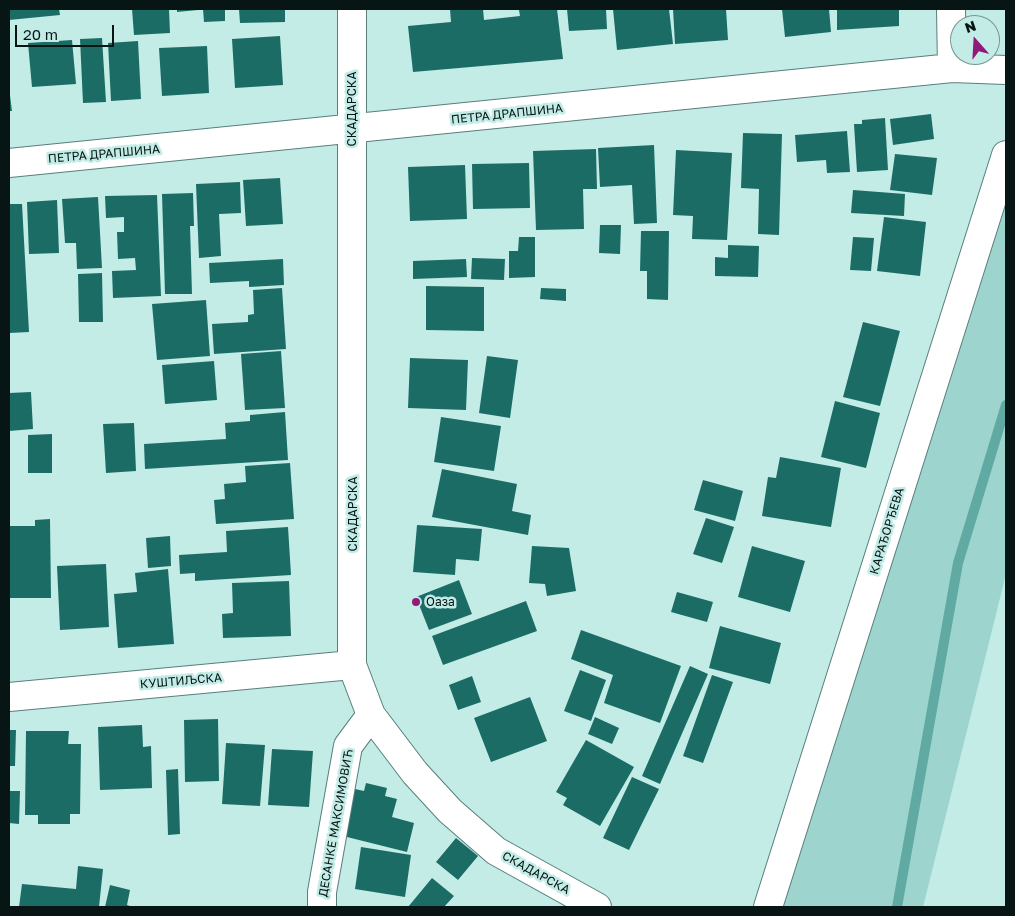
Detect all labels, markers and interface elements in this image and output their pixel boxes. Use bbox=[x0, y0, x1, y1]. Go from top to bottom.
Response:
scale bar bbox=[18, 15, 116, 47]
north arrow bbox=[950, 15, 1000, 65]
text: N bbox=[962, 17, 978, 36]
text: 20 m bbox=[23, 25, 58, 43]
street label: СКАДАРСКА bbox=[345, 71, 359, 147]
street label: ПЕТРА ДРАПШИНА bbox=[450, 101, 564, 127]
street label: ПЕТРА ДРАПШИНА bbox=[47, 142, 161, 166]
street label: СКАДАРСКА bbox=[346, 476, 360, 552]
street label: КАРАЂОРЂЕВА bbox=[867, 486, 907, 576]
place label: Оаза bbox=[426, 595, 455, 609]
marker: Оаза bbox=[410, 596, 422, 608]
street label: КУШТИЉСКА bbox=[139, 670, 223, 692]
street label: ДЕСАНКЕ МАКСИМОВИЋ bbox=[316, 748, 356, 898]
street label: СКАДАРСКА bbox=[500, 849, 572, 897]

